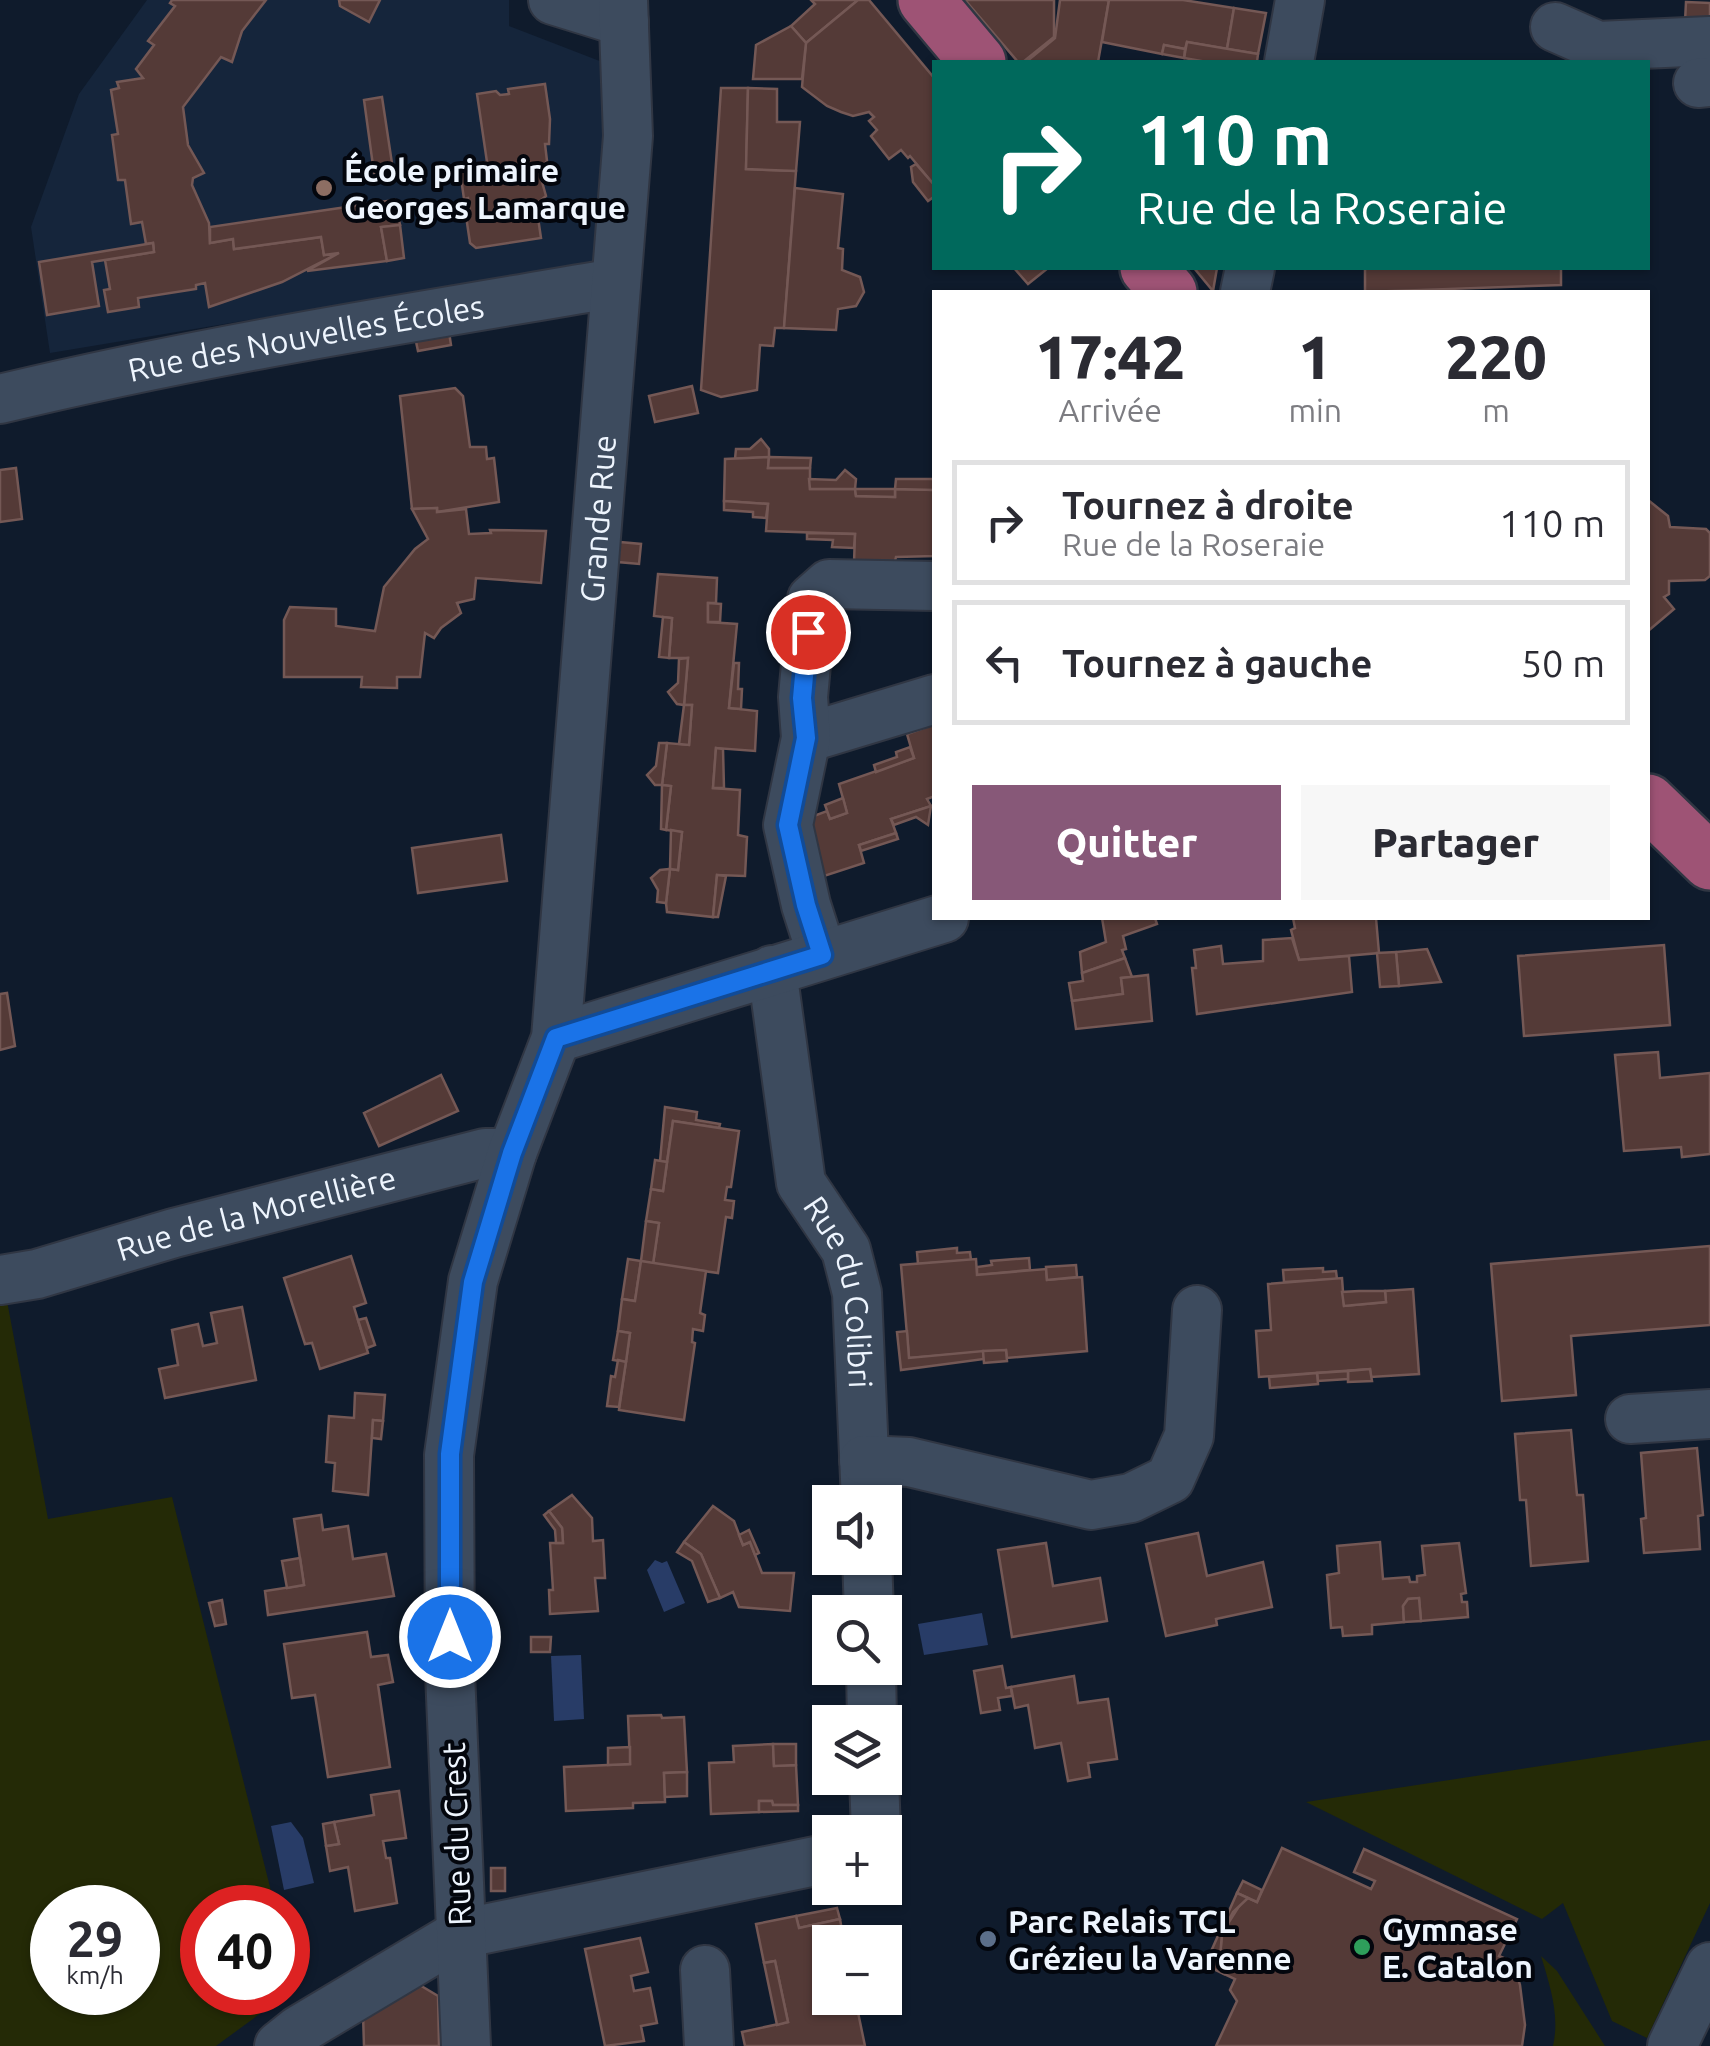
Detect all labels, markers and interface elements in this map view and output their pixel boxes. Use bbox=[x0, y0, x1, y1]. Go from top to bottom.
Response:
icon: right bbox=[972, 100, 1102, 230]
text: 110 m bbox=[1137, 100, 1332, 178]
place label: École primaire Georges Lamarque bbox=[344, 151, 626, 225]
marker: École primaire Georges Lamarque bbox=[313, 177, 335, 199]
text: Rue de la Roseraie bbox=[1137, 182, 1507, 233]
street label: Rue des Nouvelles Écoles bbox=[125, 288, 486, 388]
text: 17:42 bbox=[1035, 323, 1185, 390]
text: 1 bbox=[1298, 323, 1332, 390]
text: 220 bbox=[1445, 323, 1547, 390]
text: Arrivée bbox=[1058, 392, 1162, 428]
text: min bbox=[1288, 392, 1342, 428]
text: m bbox=[1482, 392, 1510, 428]
street label: Grande Rue bbox=[573, 434, 622, 604]
text: Tournez à droite bbox=[1062, 484, 1354, 526]
icon: right bbox=[977, 495, 1032, 550]
text: 110 m bbox=[1499, 502, 1605, 544]
text: Rue de la Roseraie bbox=[1062, 526, 1325, 562]
pin bbox=[766, 590, 851, 675]
icon: arrive bbox=[781, 605, 836, 660]
icon: left bbox=[977, 635, 1032, 690]
text: Tournez à gauche bbox=[1062, 642, 1372, 684]
text: 50 m bbox=[1521, 642, 1605, 684]
button: Quitter bbox=[972, 785, 1281, 900]
button: Partager bbox=[1301, 785, 1610, 900]
street label: Rue de la Morellière bbox=[112, 1159, 400, 1267]
street label: Rue du Colibri bbox=[797, 1189, 879, 1389]
map controls bbox=[812, 1485, 902, 2015]
button: sound bbox=[812, 1485, 902, 1575]
position arrow bbox=[398, 1585, 502, 1689]
button: search bbox=[812, 1595, 902, 1685]
button: layers bbox=[812, 1705, 902, 1795]
street label: Rue du Crest bbox=[435, 1741, 477, 1926]
button: + bbox=[812, 1815, 902, 1905]
speed limit sign: 40 bbox=[180, 1885, 310, 2015]
place label: Parc Relais TCL Grézieu la Varenne bbox=[1008, 1903, 1292, 1976]
text: 29 bbox=[67, 1910, 123, 1966]
place label: Gymnase E. Catalon bbox=[1382, 1911, 1533, 1984]
button: − bbox=[812, 1925, 902, 2015]
marker: Parc Relais TCL Grézieu la Varenne bbox=[977, 1928, 999, 1950]
marker: Gymnase E. Catalon bbox=[1351, 1936, 1373, 1958]
text: km/h bbox=[66, 1961, 124, 1989]

